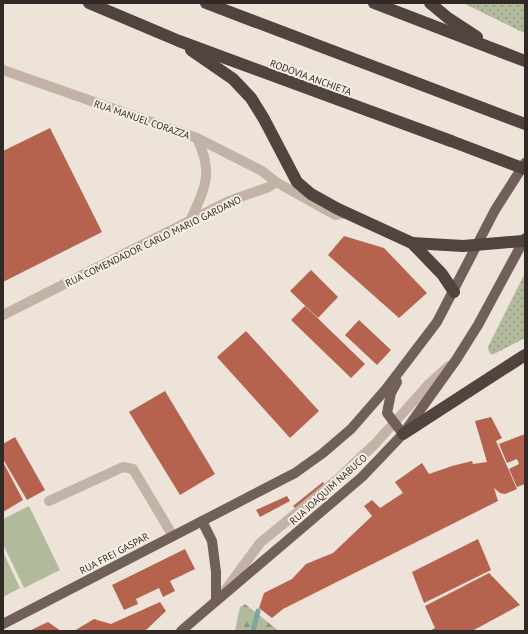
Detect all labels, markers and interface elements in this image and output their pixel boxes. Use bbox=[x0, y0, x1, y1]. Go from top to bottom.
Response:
street label: RODOVIA ANCHIETA bbox=[268, 57, 354, 98]
street label: RUA MANUEL CORAZZA bbox=[92, 97, 192, 142]
street label: RUA COMENDADOR CARLO MARIO GARDANO bbox=[63, 193, 243, 290]
street label: RUA JOAQUIM NABUCO bbox=[287, 451, 370, 528]
street label: RUA FREI GASPAR bbox=[77, 530, 151, 577]

